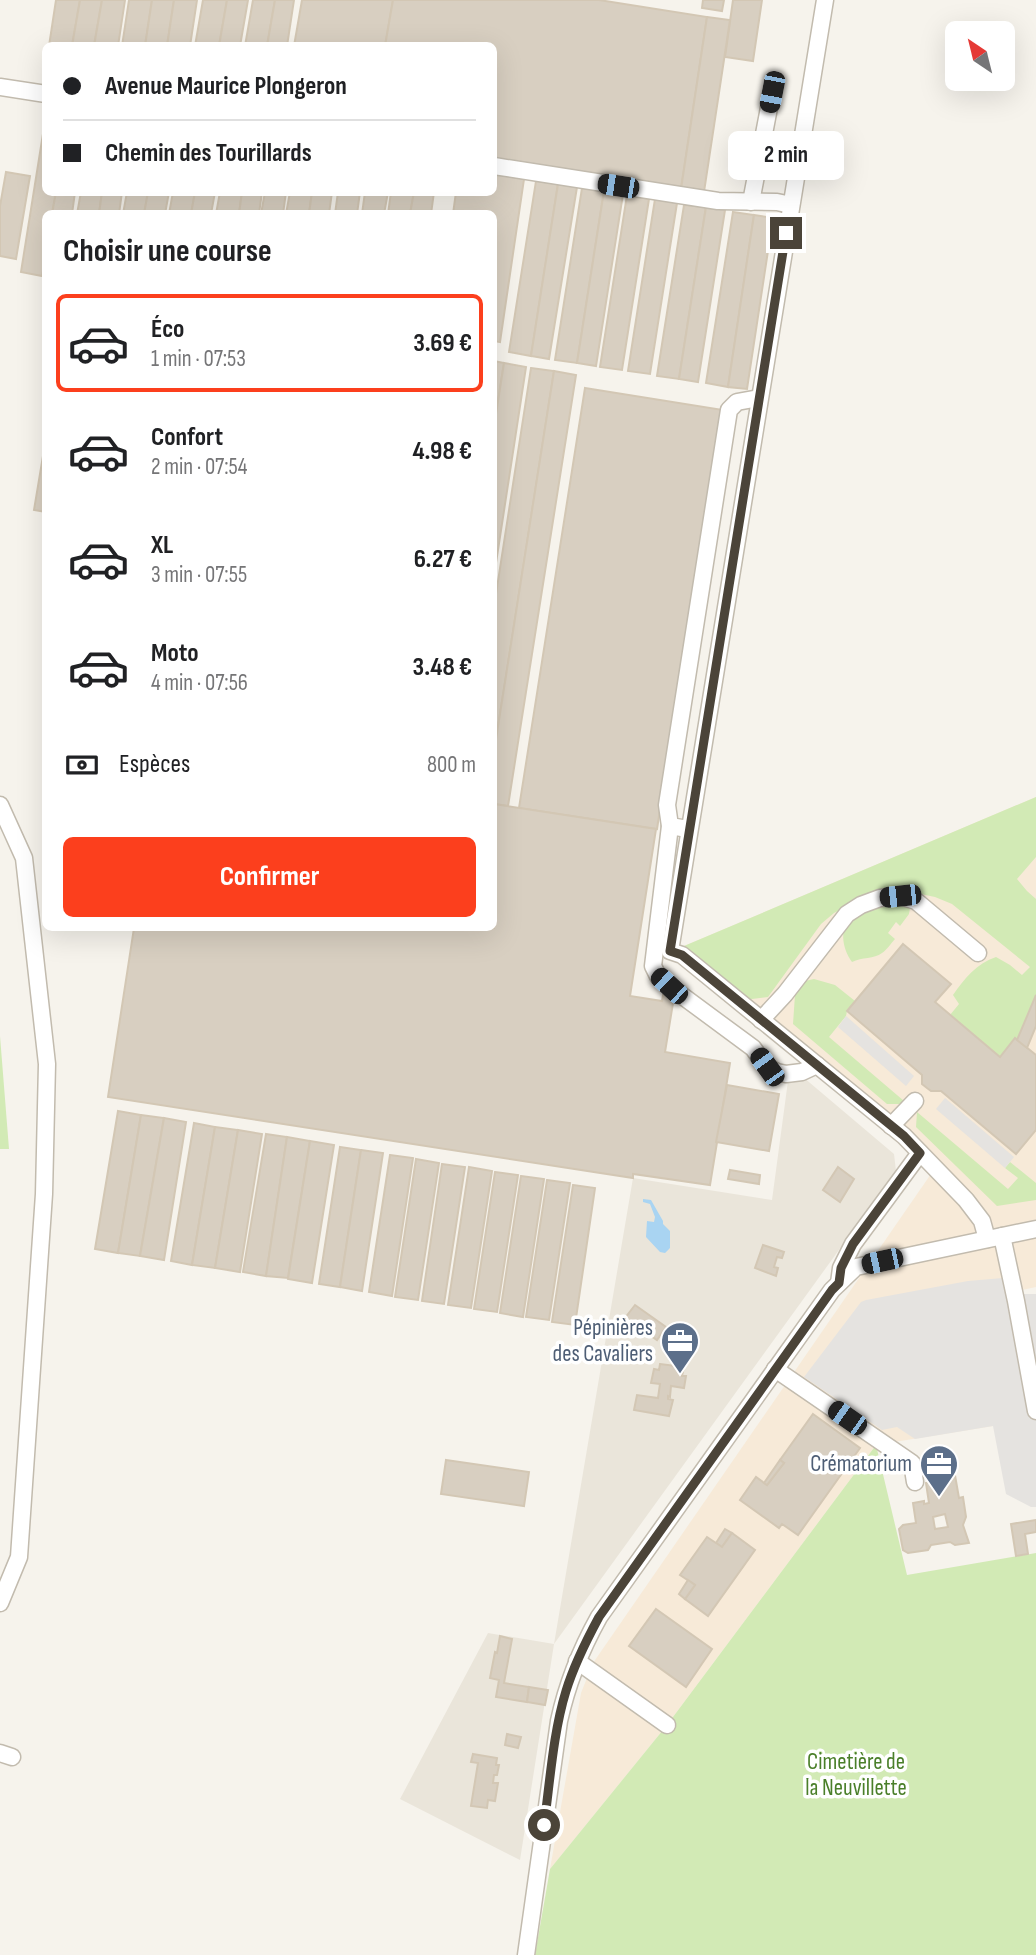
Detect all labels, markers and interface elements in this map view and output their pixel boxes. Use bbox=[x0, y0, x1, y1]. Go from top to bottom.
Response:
north arrow bbox=[945, 21, 1015, 91]
map controls bbox=[945, 21, 1015, 91]
car bbox=[758, 69, 787, 115]
text: Avenue Maurice Plongeron bbox=[105, 71, 347, 102]
callout: 2 min bbox=[728, 132, 844, 180]
text: Chemin des Tourillards bbox=[105, 138, 312, 169]
text: 2 min bbox=[764, 141, 808, 169]
car bbox=[596, 172, 641, 200]
route end bbox=[770, 217, 802, 249]
text: Choisir une course bbox=[63, 232, 272, 271]
icon: car bbox=[67, 312, 130, 375]
text: Éco bbox=[151, 314, 184, 345]
text: 3.69 € bbox=[413, 328, 472, 359]
text: 1 min · 07:53 bbox=[151, 345, 246, 373]
icon: car bbox=[67, 420, 130, 483]
text: Confort bbox=[151, 422, 223, 453]
text: 4.98 € bbox=[412, 436, 472, 467]
text: 2 min · 07:54 bbox=[151, 453, 247, 481]
icon: car bbox=[67, 528, 130, 591]
text: XL bbox=[151, 530, 173, 561]
text: 6.27 € bbox=[414, 544, 472, 575]
text: 3 min · 07:55 bbox=[151, 561, 247, 589]
icon: car bbox=[67, 636, 130, 699]
text: Moto bbox=[151, 638, 199, 669]
text: 3.48 € bbox=[413, 652, 472, 683]
text: 4 min · 07:56 bbox=[151, 669, 248, 697]
icon: cash bbox=[63, 746, 101, 784]
text: Espèces bbox=[119, 749, 190, 780]
text: 800 m bbox=[427, 751, 476, 779]
button: Confirmer bbox=[63, 837, 476, 917]
car bbox=[879, 883, 922, 909]
car bbox=[647, 964, 692, 1008]
car bbox=[747, 1044, 788, 1090]
car bbox=[860, 1246, 905, 1276]
place label: Pépinières des Cavaliers bbox=[553, 1314, 653, 1368]
office icon: Pépinières des Cavaliers bbox=[659, 1320, 701, 1375]
car bbox=[824, 1397, 871, 1439]
office icon: Crématorium bbox=[918, 1443, 960, 1498]
place label: Crématorium bbox=[810, 1450, 912, 1478]
park label: Cimetière de la Neuvillette bbox=[805, 1748, 907, 1802]
route start bbox=[528, 1809, 560, 1841]

